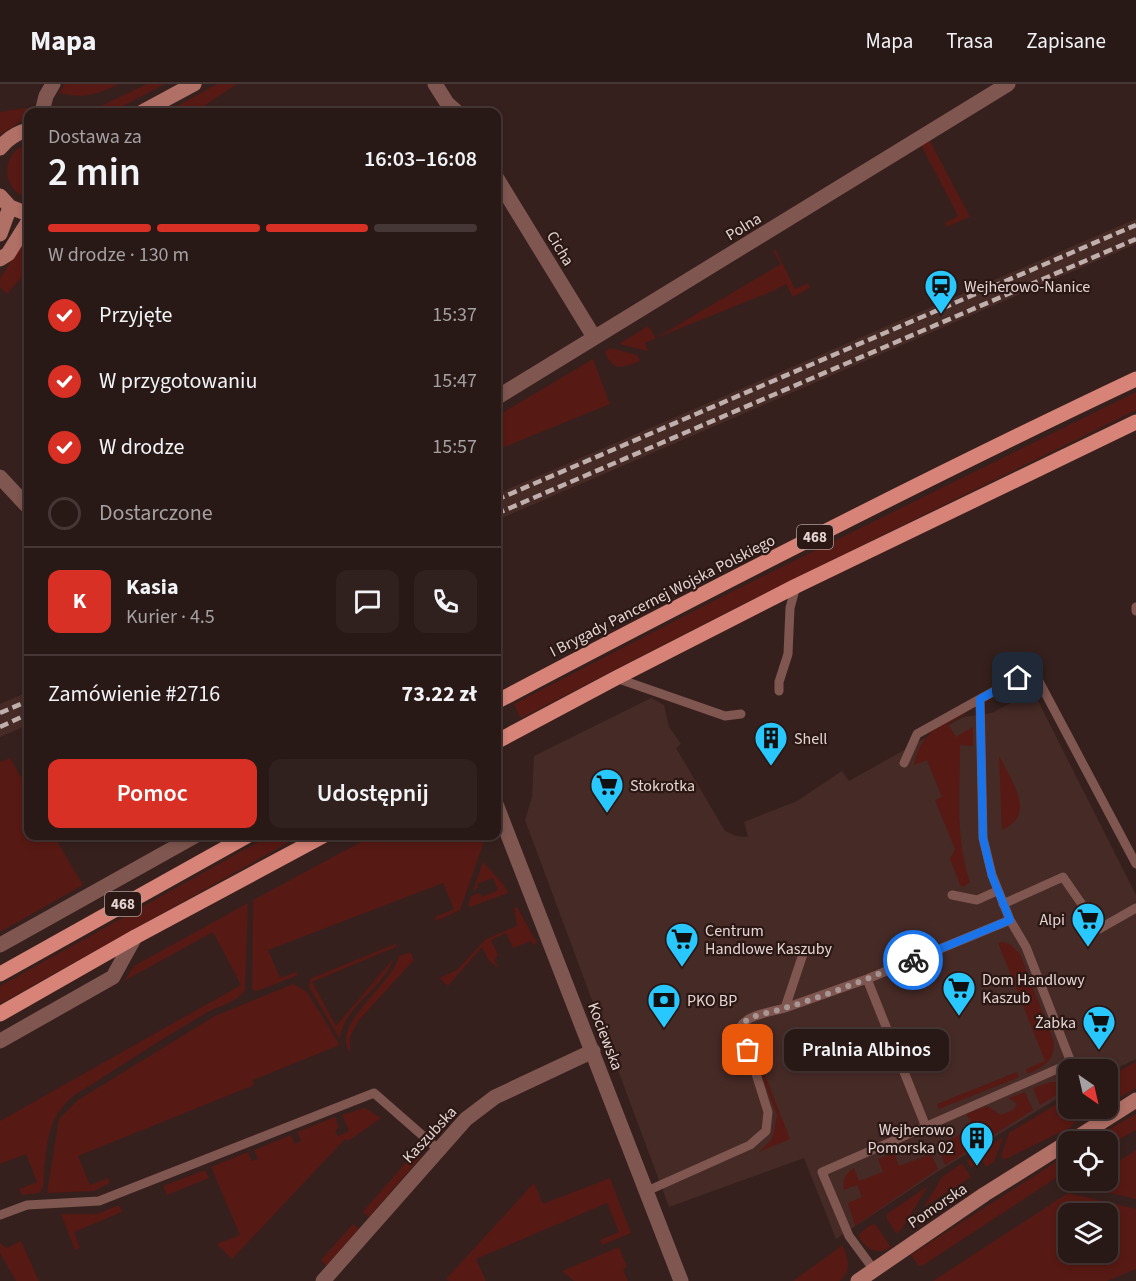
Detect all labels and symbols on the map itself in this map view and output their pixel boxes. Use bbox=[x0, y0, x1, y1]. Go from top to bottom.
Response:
street label: Polna bbox=[721, 208, 766, 246]
street label: Cicha bbox=[541, 227, 579, 270]
station icon: Wejherowo-Nanice bbox=[923, 268, 959, 315]
place label: Wejherowo-Nanice bbox=[964, 276, 1090, 298]
road number: 468 bbox=[797, 525, 833, 549]
street label: I Brygady Pancernej Wojska Polskiego bbox=[546, 529, 779, 663]
pin bbox=[992, 652, 1043, 703]
building icon: Shell bbox=[753, 720, 789, 767]
place label: Shell bbox=[794, 728, 827, 750]
supermarket icon: Stokrotka bbox=[589, 767, 625, 814]
place label: Stokrotka bbox=[630, 775, 695, 797]
road number: 468 bbox=[105, 892, 141, 916]
supermarket icon: Alpi bbox=[1070, 901, 1106, 948]
place label: Alpi bbox=[1039, 909, 1065, 931]
place label: Centrum Handlowe Kaszuby bbox=[705, 920, 833, 960]
supermarket icon: Centrum Handlowe Kaszuby bbox=[664, 921, 700, 968]
courier bbox=[883, 930, 943, 990]
place label: Dom Handlowy Kaszub bbox=[982, 969, 1085, 1009]
supermarket icon: Dom Handlowy Kaszub bbox=[941, 970, 977, 1017]
bank icon: PKO BP bbox=[646, 982, 682, 1029]
place label: PKO BP bbox=[687, 990, 737, 1012]
street label: Kociewska bbox=[582, 999, 628, 1073]
supermarket icon: Żabka bbox=[1081, 1004, 1117, 1051]
place label: Żabka bbox=[1035, 1012, 1076, 1034]
pin bbox=[722, 1024, 773, 1075]
callout: Pralnia Albinos bbox=[784, 1029, 949, 1071]
north arrow bbox=[1058, 1059, 1118, 1119]
street label: Kaszubska bbox=[398, 1101, 462, 1168]
place label: Wejherowo Pomorska 02 bbox=[868, 1119, 954, 1159]
building icon: Wejherowo Pomorska 02 bbox=[959, 1120, 995, 1167]
street label: Pomorska bbox=[904, 1178, 972, 1234]

